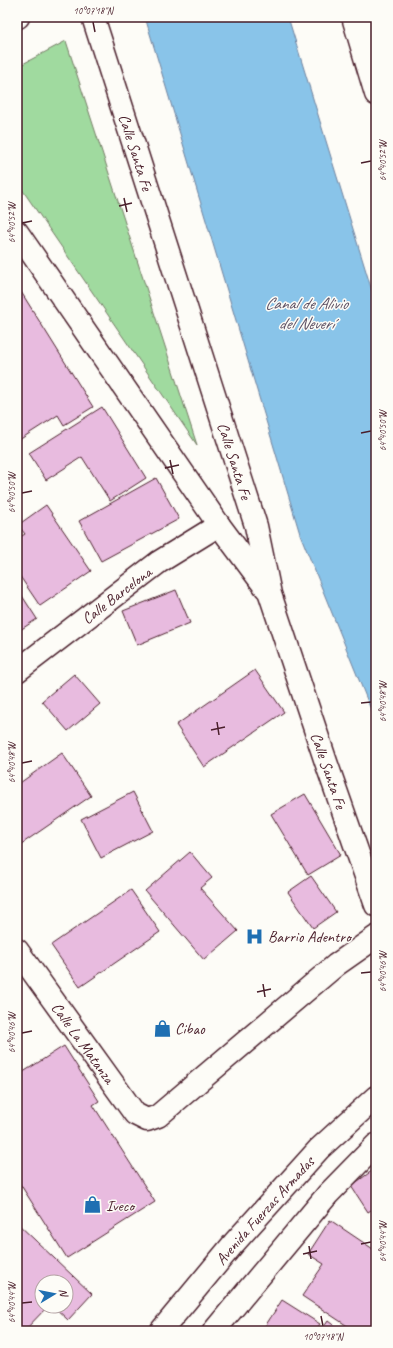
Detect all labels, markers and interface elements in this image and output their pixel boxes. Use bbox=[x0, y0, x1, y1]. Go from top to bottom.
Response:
text: 10°07'18"N bbox=[73, 4, 115, 17]
street label: Calle Santa Fe bbox=[114, 112, 158, 195]
text: 64°40'52"W bbox=[376, 139, 389, 181]
text: 64°40'52"W bbox=[5, 201, 18, 243]
water label: Canal de Alivio del Neverí bbox=[265, 293, 349, 334]
text: 64°40'50"W bbox=[376, 409, 389, 451]
street label: Calle Santa Fe bbox=[213, 420, 256, 504]
text: 64°40'50"W bbox=[5, 471, 18, 513]
street label: Calle Barcelona bbox=[78, 562, 157, 629]
text: 64°40'48"W bbox=[376, 680, 389, 722]
street label: Calle Santa Fe bbox=[306, 730, 351, 813]
text: 64°40'48"W bbox=[5, 741, 18, 783]
hospital icon: Barrio Adentro bbox=[245, 926, 265, 946]
place label: Barrio Adentro bbox=[268, 927, 353, 947]
text: 64°40'46"W bbox=[376, 950, 389, 992]
street label: Calle La Matanza bbox=[47, 999, 120, 1089]
text: 64°40'46"W bbox=[5, 1011, 18, 1053]
shop icon: Cibao bbox=[152, 1018, 172, 1038]
place label: Cibao bbox=[175, 1019, 206, 1039]
street label: Avenida Fuerzas Armadas bbox=[211, 1151, 320, 1269]
shop icon: Iveco bbox=[83, 1195, 103, 1215]
place label: Iveco bbox=[106, 1196, 136, 1216]
text: 64°40'44"W bbox=[376, 1220, 389, 1262]
north arrow bbox=[34, 1274, 74, 1314]
text: 64°40'44"W bbox=[5, 1281, 18, 1323]
text: N bbox=[56, 1288, 72, 1299]
text: 10°07'18"N bbox=[303, 1330, 345, 1343]

